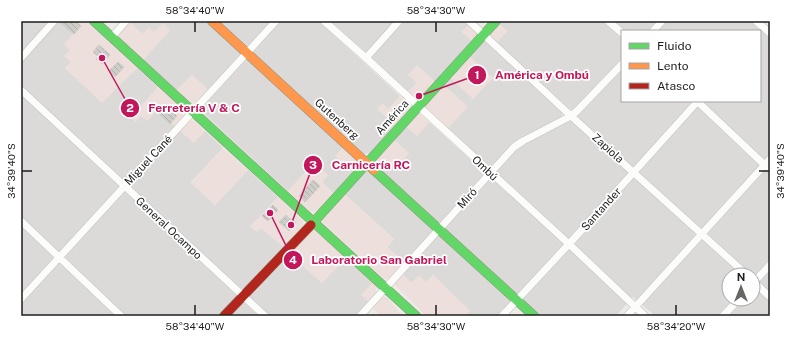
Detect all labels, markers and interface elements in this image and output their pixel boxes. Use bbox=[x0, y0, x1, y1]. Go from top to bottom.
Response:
text: 58°34'40"W bbox=[166, 4, 225, 16]
text: 58°34'30"W bbox=[407, 4, 466, 16]
legend bbox=[621, 30, 761, 102]
text: Fluido bbox=[657, 39, 692, 53]
text: Lento bbox=[657, 59, 689, 73]
callout: América y Ombú bbox=[467, 63, 597, 87]
text: 1 bbox=[474, 68, 480, 82]
text: América y Ombú bbox=[495, 68, 589, 82]
text: Atasco bbox=[657, 79, 696, 93]
callout: Ferretería V & C bbox=[120, 96, 248, 120]
street label: Gutenberg bbox=[313, 96, 362, 142]
street label: América bbox=[373, 97, 411, 137]
text: 2 bbox=[126, 101, 134, 115]
text: Ferretería V & C bbox=[148, 101, 240, 115]
street label: Zapiola bbox=[590, 131, 626, 165]
street label: Miguel Cané bbox=[122, 133, 174, 187]
text: 34°39'40"S bbox=[5, 143, 17, 199]
text: 34°39'40"S bbox=[774, 143, 786, 199]
callout: Carnicería RC bbox=[303, 153, 418, 177]
street label: Ombú bbox=[470, 153, 500, 183]
text: 3 bbox=[309, 158, 317, 172]
text: Carnicería RC bbox=[332, 158, 411, 172]
street label: Miró bbox=[455, 185, 479, 211]
street label: Santander bbox=[579, 185, 623, 233]
street label: General Ocampo bbox=[134, 195, 204, 261]
callout: Laboratorio San Gabriel bbox=[283, 248, 455, 272]
text: 4 bbox=[289, 253, 297, 267]
text: Laboratorio San Gabriel bbox=[311, 253, 447, 267]
north arrow bbox=[721, 267, 761, 307]
text: N bbox=[737, 271, 745, 283]
text: 58°34'40"W bbox=[166, 320, 225, 332]
text: 58°34'30"W bbox=[407, 320, 466, 332]
text: 58°34'20"W bbox=[647, 320, 706, 332]

